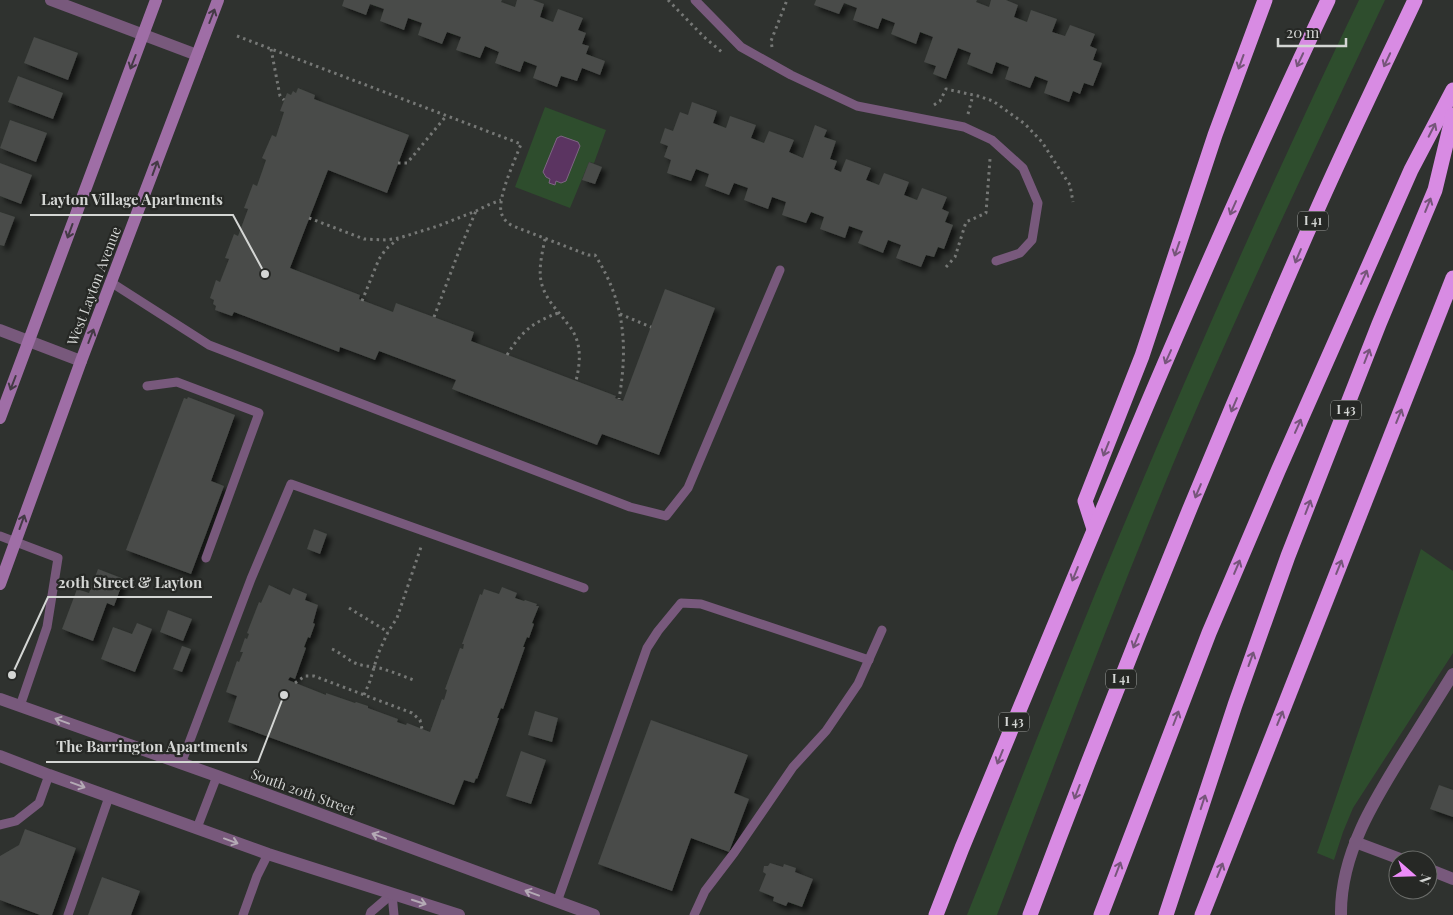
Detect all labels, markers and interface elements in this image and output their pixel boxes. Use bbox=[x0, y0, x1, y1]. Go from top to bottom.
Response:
one-way arrow bbox=[208, 9, 217, 24]
scale bar bbox=[1278, 15, 1346, 47]
text: 20 m bbox=[1286, 22, 1320, 42]
one-way arrow bbox=[1294, 52, 1304, 67]
one-way arrow bbox=[1382, 52, 1392, 67]
one-way arrow bbox=[128, 54, 137, 69]
one-way arrow bbox=[1236, 54, 1245, 69]
one-way arrow bbox=[1428, 123, 1437, 138]
one-way arrow bbox=[151, 161, 160, 176]
callout: Layton Village Apartments bbox=[30, 185, 233, 215]
text: Layton Village Apartments bbox=[41, 189, 223, 209]
one-way arrow bbox=[1424, 198, 1434, 213]
one-way arrow bbox=[1228, 200, 1238, 215]
road number: I 41 bbox=[1298, 212, 1328, 230]
one-way arrow bbox=[65, 222, 74, 238]
street label: West Layton Avenue bbox=[62, 224, 125, 349]
one-way arrow bbox=[1172, 240, 1181, 256]
one-way arrow bbox=[1293, 248, 1302, 263]
one-way arrow bbox=[1359, 270, 1369, 285]
one-way arrow bbox=[87, 329, 96, 345]
one-way arrow bbox=[1363, 348, 1372, 364]
one-way arrow bbox=[1162, 349, 1172, 364]
one-way arrow bbox=[8, 375, 17, 390]
one-way arrow bbox=[1229, 397, 1239, 412]
road number: I 43 bbox=[1331, 400, 1361, 420]
one-way arrow bbox=[1395, 409, 1404, 424]
one-way arrow bbox=[1293, 419, 1303, 434]
one-way arrow bbox=[1101, 440, 1110, 456]
one-way arrow bbox=[1193, 483, 1202, 498]
one-way arrow bbox=[1304, 500, 1313, 515]
one-way arrow bbox=[18, 514, 27, 530]
one-way arrow bbox=[1233, 560, 1242, 575]
one-way arrow bbox=[1335, 560, 1344, 575]
callout: 20th Street & Layton bbox=[48, 567, 212, 597]
one-way arrow bbox=[1070, 567, 1079, 582]
text: 20th Street & Layton bbox=[58, 572, 203, 592]
one-way arrow bbox=[1131, 633, 1140, 648]
one-way arrow bbox=[1247, 652, 1256, 667]
road number: I 41 bbox=[1106, 670, 1136, 689]
one-way arrow bbox=[1172, 711, 1181, 726]
one-way arrow bbox=[1276, 711, 1285, 726]
road number: I 43 bbox=[999, 712, 1029, 732]
one-way arrow bbox=[55, 716, 70, 725]
callout: The Barrington Apartments bbox=[46, 732, 258, 762]
text: The Barrington Apartments bbox=[56, 736, 248, 756]
one-way arrow bbox=[995, 749, 1004, 764]
street label: South 20th Street bbox=[249, 764, 359, 820]
one-way arrow bbox=[70, 781, 86, 791]
one-way arrow bbox=[1072, 784, 1081, 800]
one-way arrow bbox=[1199, 795, 1208, 810]
one-way arrow bbox=[372, 831, 388, 840]
one-way arrow bbox=[223, 837, 238, 846]
north arrow bbox=[1388, 850, 1438, 900]
one-way arrow bbox=[1114, 862, 1123, 878]
one-way arrow bbox=[1216, 863, 1225, 878]
text: N bbox=[1415, 872, 1436, 888]
one-way arrow bbox=[525, 888, 540, 897]
one-way arrow bbox=[410, 898, 426, 908]

